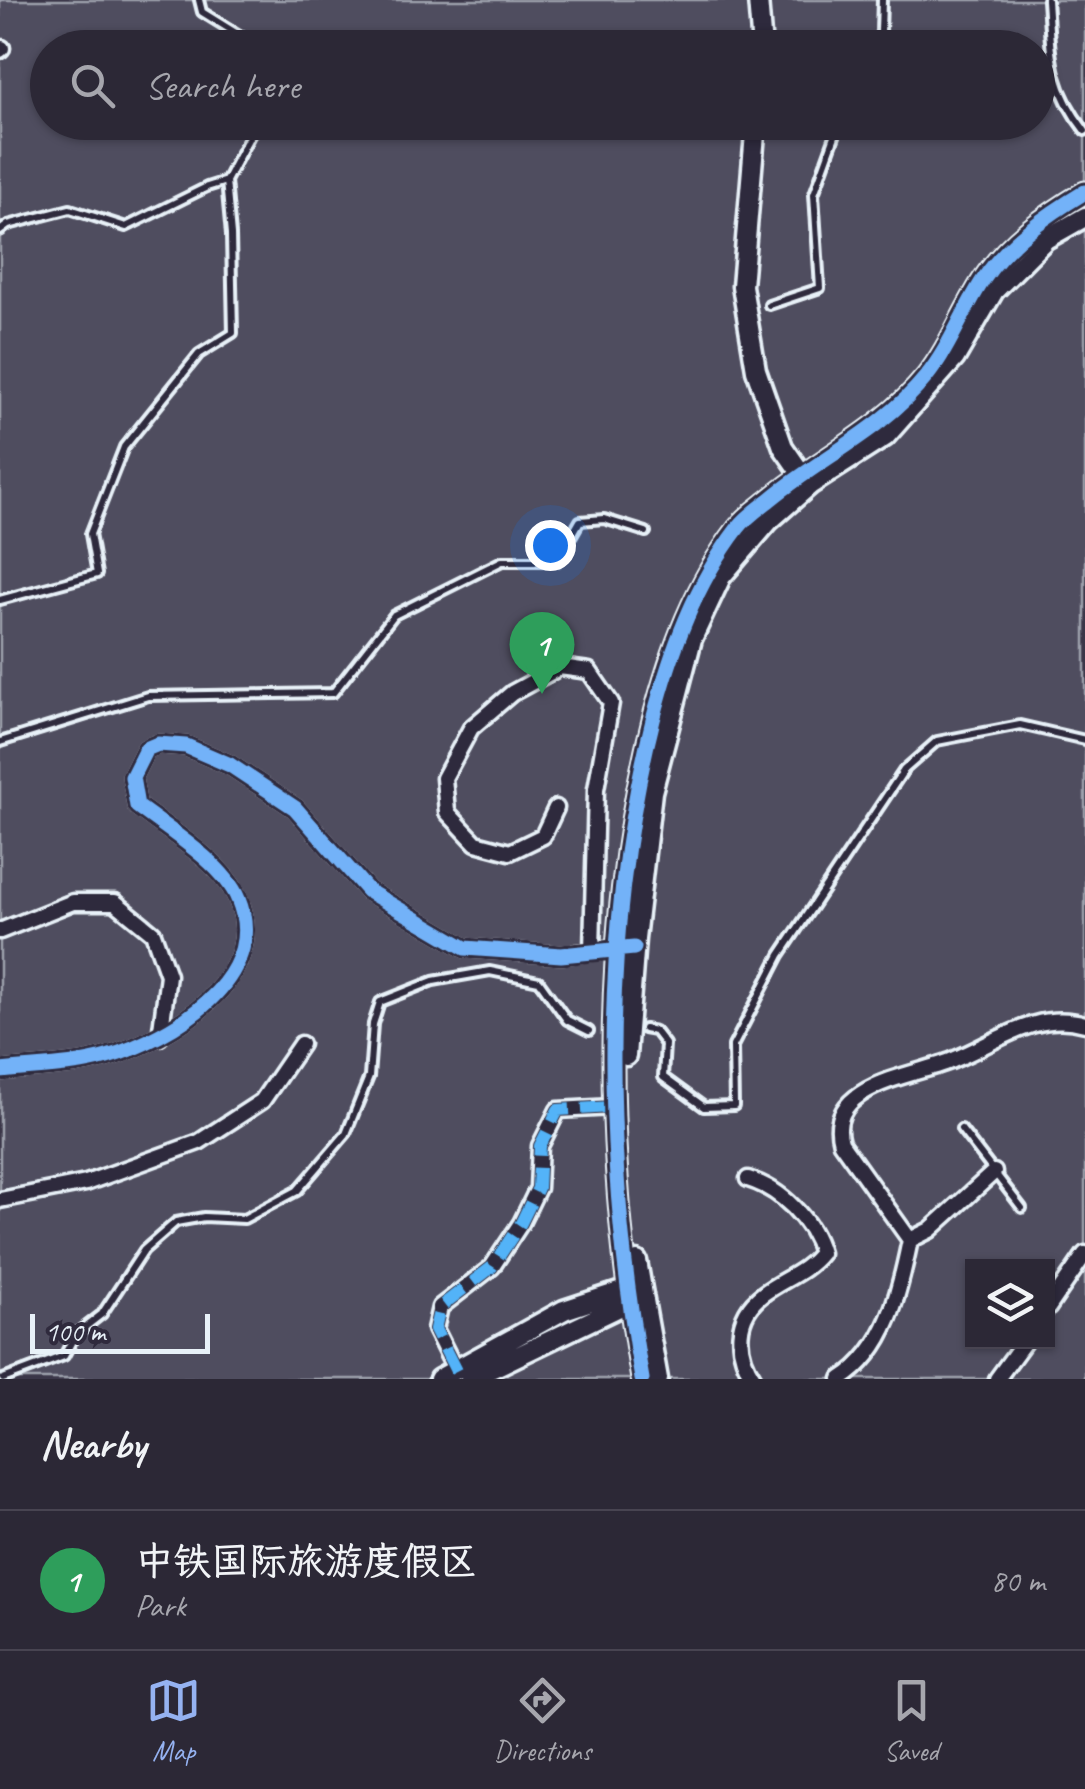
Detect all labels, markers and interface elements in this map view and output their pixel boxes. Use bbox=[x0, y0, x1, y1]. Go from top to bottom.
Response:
search box bbox=[30, 30, 1055, 140]
icon: search bbox=[65, 58, 120, 113]
text: Search here bbox=[145, 62, 300, 109]
your location bbox=[525, 520, 576, 571]
pin: 1 bbox=[510, 612, 574, 694]
map controls bbox=[965, 1259, 1055, 1349]
button: layers bbox=[965, 1259, 1055, 1349]
scale bar bbox=[30, 1309, 210, 1354]
text: 100 m bbox=[45, 1314, 105, 1349]
text: Nearby bbox=[40, 1418, 146, 1471]
text: 中铁国际旅游度假区 bbox=[135, 1538, 477, 1585]
text: 1 bbox=[65, 1560, 80, 1601]
text: 80 m bbox=[991, 1560, 1045, 1601]
text: Park bbox=[135, 1585, 186, 1626]
tab: Map bbox=[146, 1673, 201, 1768]
tab: Directions bbox=[494, 1673, 591, 1768]
tab: Saved bbox=[884, 1673, 939, 1768]

